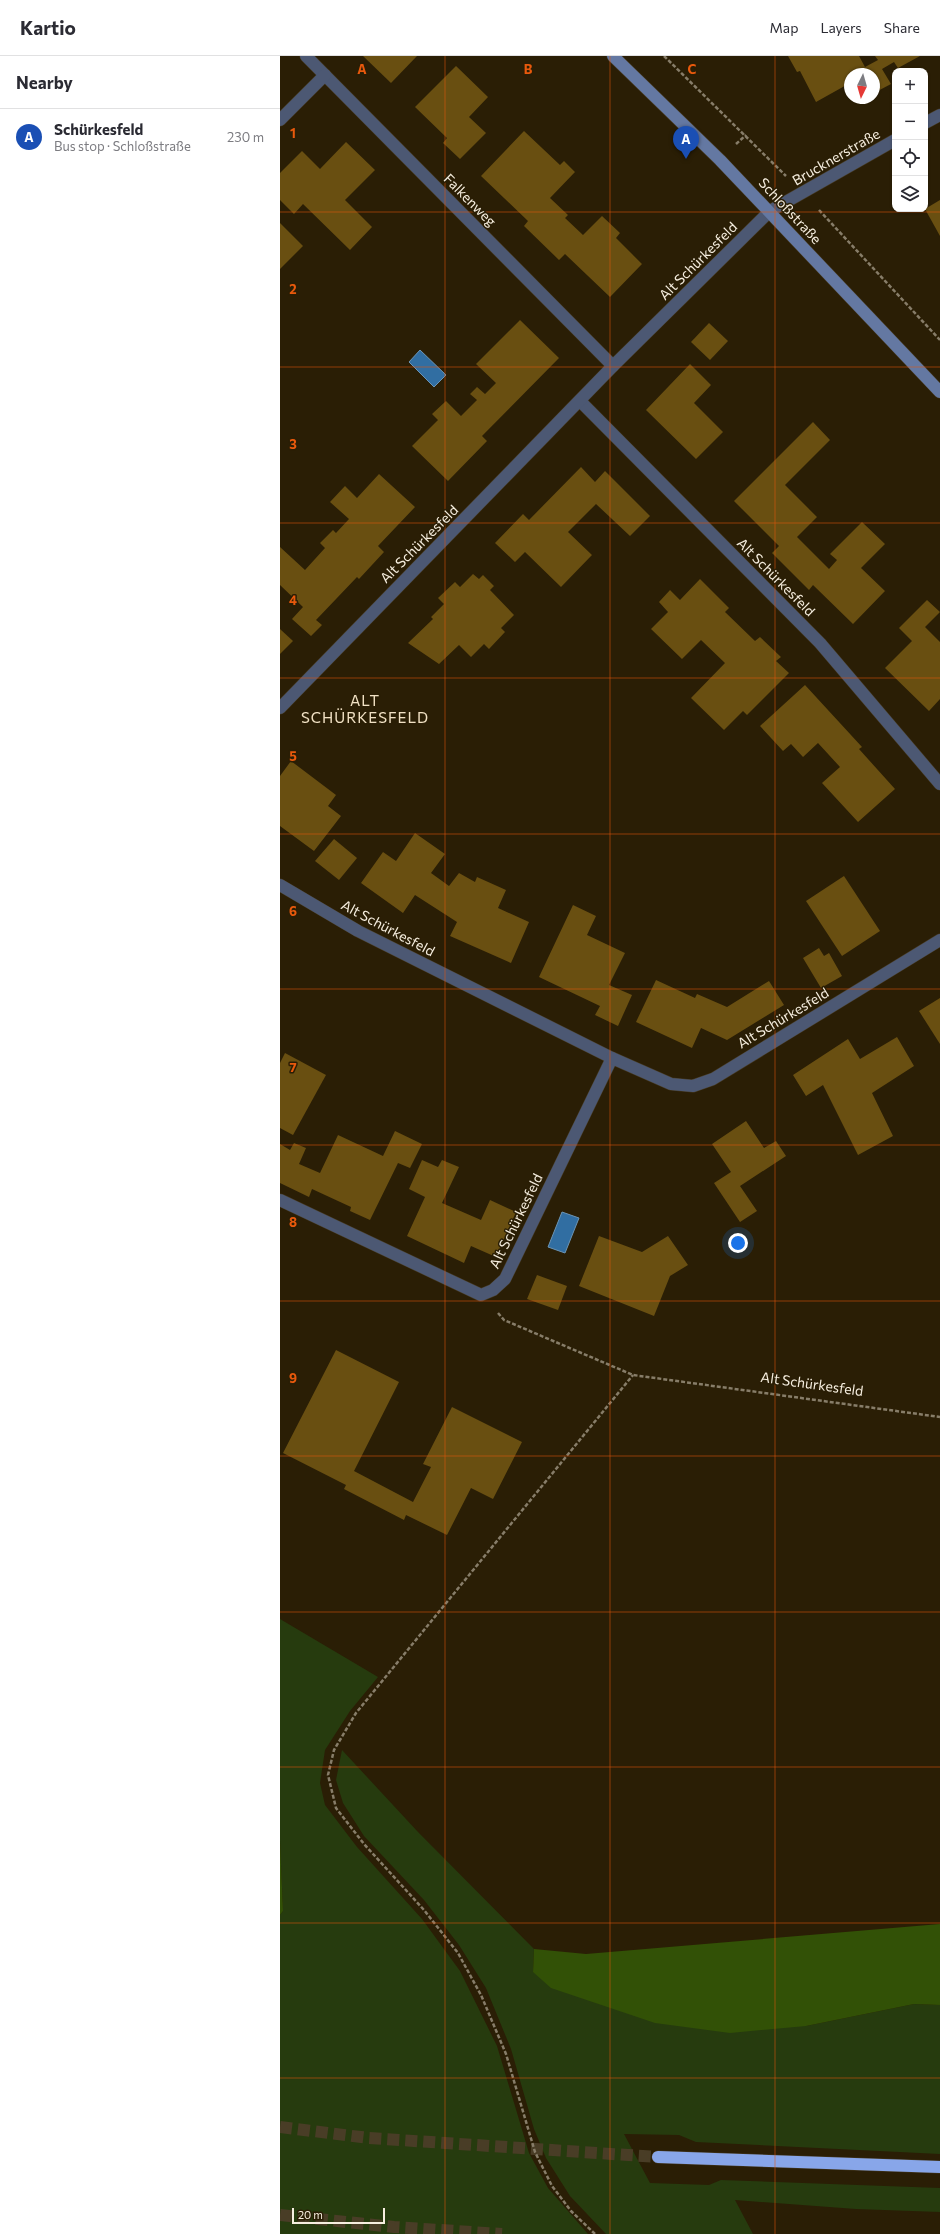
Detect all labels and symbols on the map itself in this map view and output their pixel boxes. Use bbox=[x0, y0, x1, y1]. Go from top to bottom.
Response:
text: A bbox=[357, 61, 367, 77]
text: B bbox=[524, 61, 533, 77]
text: C bbox=[688, 61, 697, 77]
north arrow bbox=[844, 68, 880, 104]
text: 1 bbox=[290, 125, 296, 141]
street label: Brucknerstraße bbox=[789, 125, 883, 189]
pin: A bbox=[673, 126, 699, 159]
street label: Falkenweg bbox=[441, 170, 500, 230]
street label: Schloßstraße bbox=[755, 174, 825, 247]
street label: Alt Schürkesfeld bbox=[655, 218, 740, 303]
text: 2 bbox=[289, 281, 297, 297]
text: 3 bbox=[289, 436, 297, 452]
street label: Alt Schürkesfeld bbox=[376, 501, 461, 586]
street label: Alt Schürkesfeld bbox=[734, 534, 819, 619]
text: 4 bbox=[289, 592, 297, 608]
district label: ALT SCHÜRKESFELD bbox=[301, 691, 429, 726]
text: 5 bbox=[289, 748, 297, 764]
street label: Alt Schürkesfeld bbox=[339, 896, 438, 959]
text: 6 bbox=[289, 903, 297, 919]
street label: Alt Schürkesfeld bbox=[734, 984, 831, 1051]
text: 7 bbox=[289, 1059, 297, 1075]
street label: Alt Schürkesfeld bbox=[485, 1171, 546, 1271]
text: 8 bbox=[289, 1214, 297, 1230]
your location bbox=[728, 1233, 748, 1253]
street label: Alt Schürkesfeld bbox=[760, 1368, 864, 1399]
text: 9 bbox=[289, 1370, 297, 1386]
scale bar bbox=[292, 2206, 385, 2225]

